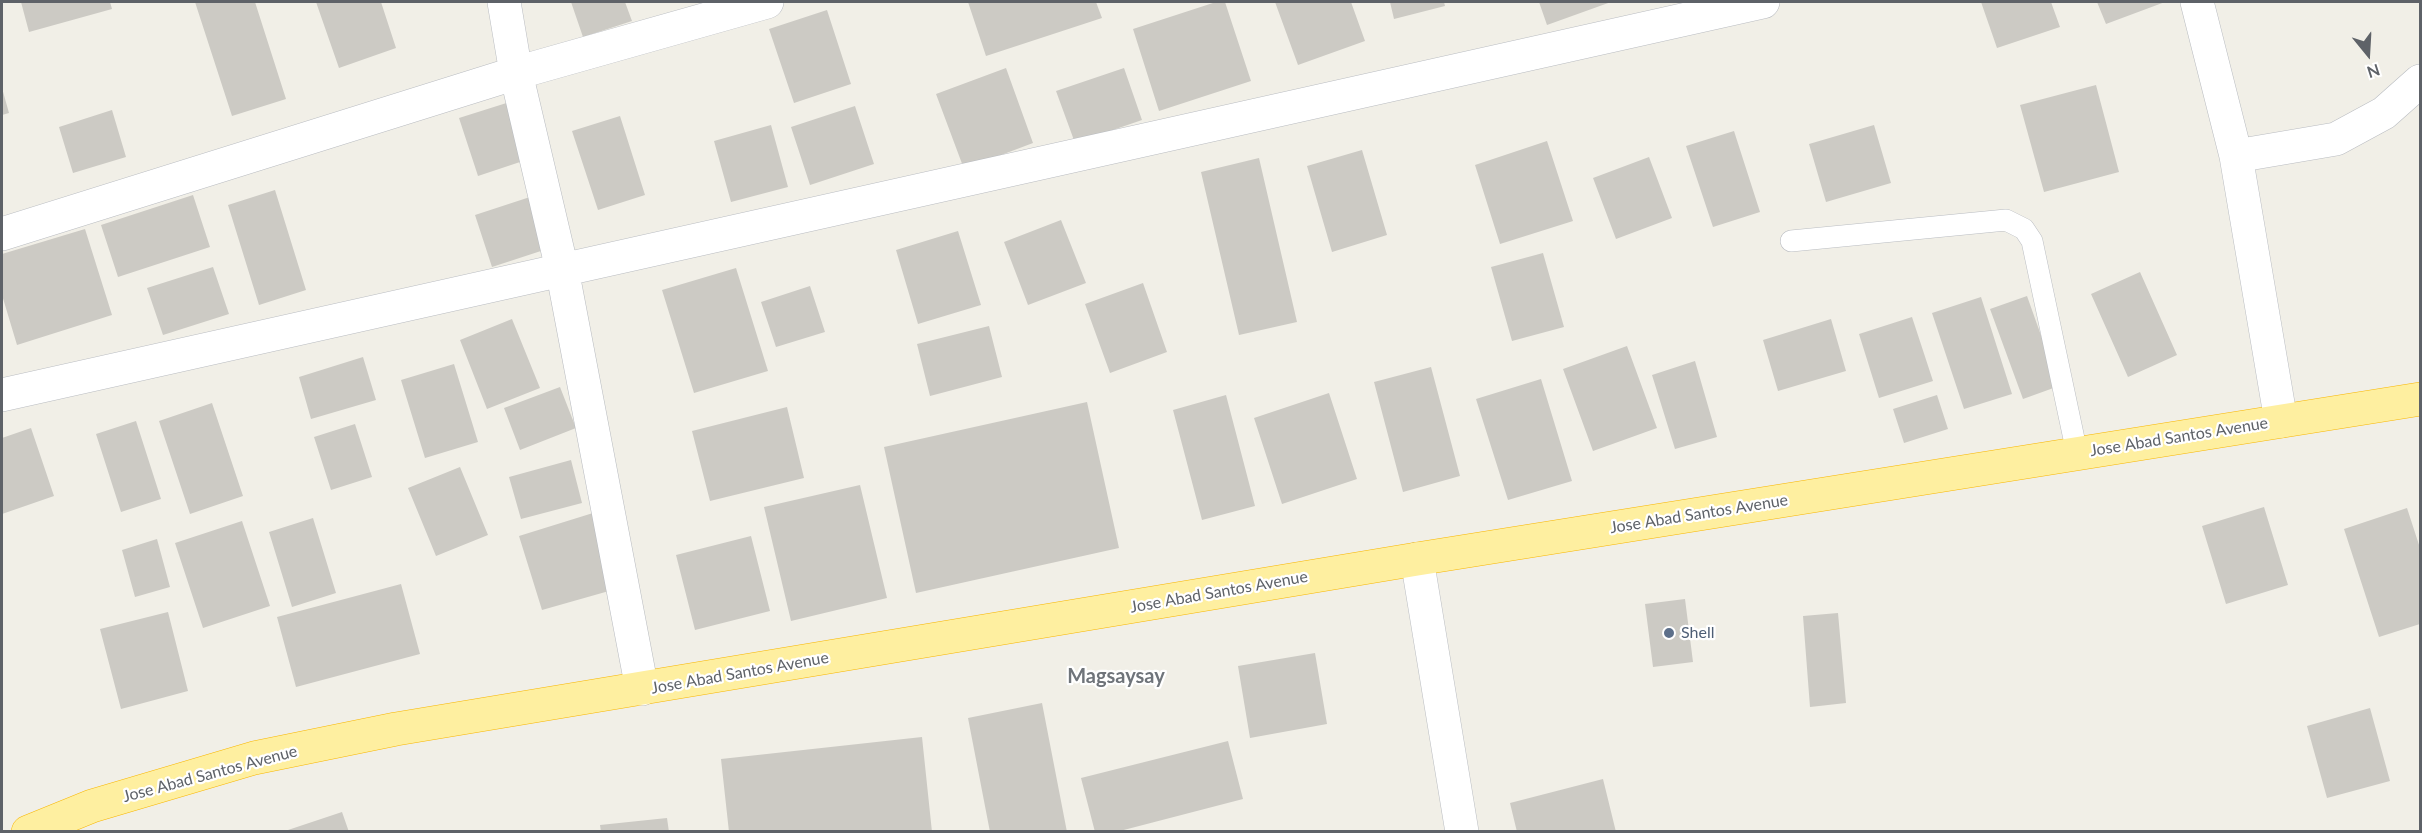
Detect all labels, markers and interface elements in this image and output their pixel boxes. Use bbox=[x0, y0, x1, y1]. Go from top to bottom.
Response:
north arrow bbox=[2338, 24, 2398, 84]
text: N bbox=[2365, 61, 2383, 83]
street label: Jose Abad Santos Avenue bbox=[2089, 413, 2269, 461]
street label: Jose Abad Santos Avenue bbox=[1609, 490, 1789, 538]
street label: Jose Abad Santos Avenue bbox=[1129, 567, 1309, 617]
place label: Shell bbox=[1681, 623, 1714, 643]
marker: Shell bbox=[1662, 626, 1676, 640]
street label: Jose Abad Santos Avenue bbox=[650, 648, 830, 698]
district label: Magsaysay bbox=[1067, 665, 1165, 689]
street label: Jose Abad Santos Avenue bbox=[121, 741, 299, 807]

